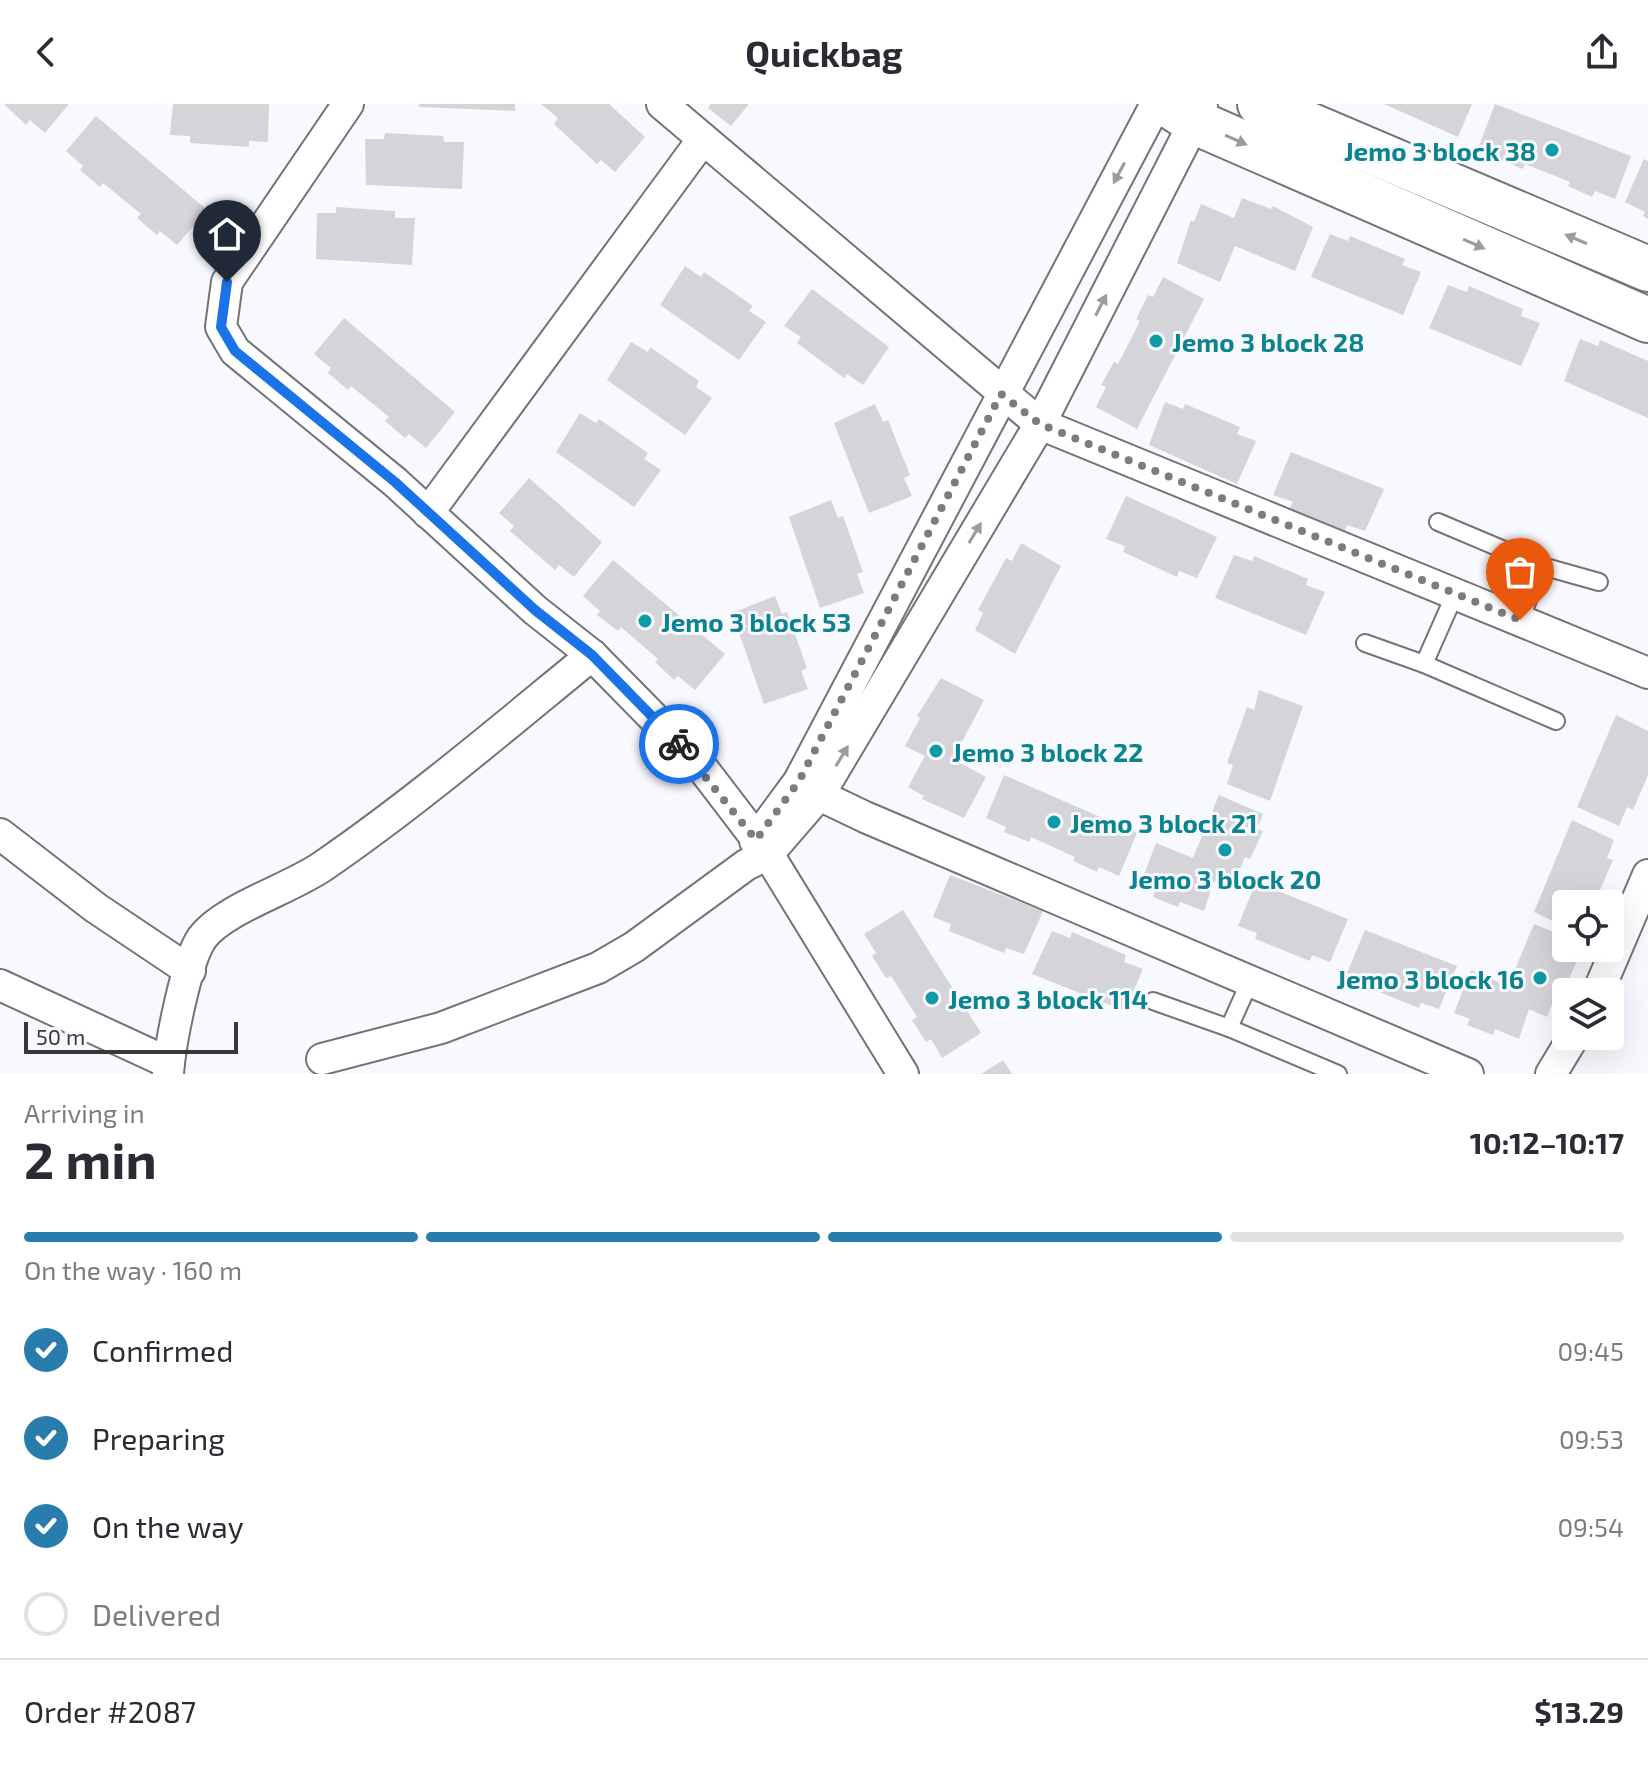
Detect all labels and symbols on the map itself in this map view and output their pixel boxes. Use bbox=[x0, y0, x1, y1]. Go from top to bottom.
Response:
one-way arrow bbox=[1224, 133, 1248, 146]
place label: Jemo 3 block 38 bbox=[1344, 135, 1536, 166]
marker: Jemo 3 block 38 bbox=[1543, 141, 1561, 159]
one-way arrow bbox=[1112, 161, 1126, 184]
pin bbox=[193, 200, 261, 282]
one-way arrow bbox=[1564, 232, 1588, 245]
one-way arrow bbox=[1462, 237, 1486, 251]
one-way arrow bbox=[1094, 294, 1108, 317]
place label: Jemo 3 block 28 bbox=[1172, 326, 1364, 357]
marker: Jemo 3 block 28 bbox=[1147, 332, 1165, 350]
one-way arrow bbox=[968, 522, 982, 544]
pin bbox=[1486, 538, 1554, 620]
place label: Jemo 3 block 53 bbox=[661, 606, 851, 637]
marker: Jemo 3 block 53 bbox=[636, 612, 654, 630]
courier bbox=[639, 704, 719, 784]
place label: Jemo 3 block 22 bbox=[952, 736, 1143, 767]
marker: Jemo 3 block 22 bbox=[927, 742, 945, 760]
one-way arrow bbox=[835, 745, 849, 767]
place label: Jemo 3 block 21 bbox=[1070, 807, 1257, 838]
marker: Jemo 3 block 21 bbox=[1045, 813, 1063, 831]
marker: Jemo 3 block 20 bbox=[1216, 841, 1234, 859]
place label: Jemo 3 block 20 bbox=[1129, 863, 1321, 894]
place label: Jemo 3 block 16 bbox=[1336, 963, 1524, 994]
marker: Jemo 3 block 16 bbox=[1531, 969, 1549, 987]
place label: Jemo 3 block 114 bbox=[948, 983, 1148, 1014]
marker: Jemo 3 block 114 bbox=[923, 989, 941, 1007]
scale bar bbox=[24, 1018, 238, 1054]

